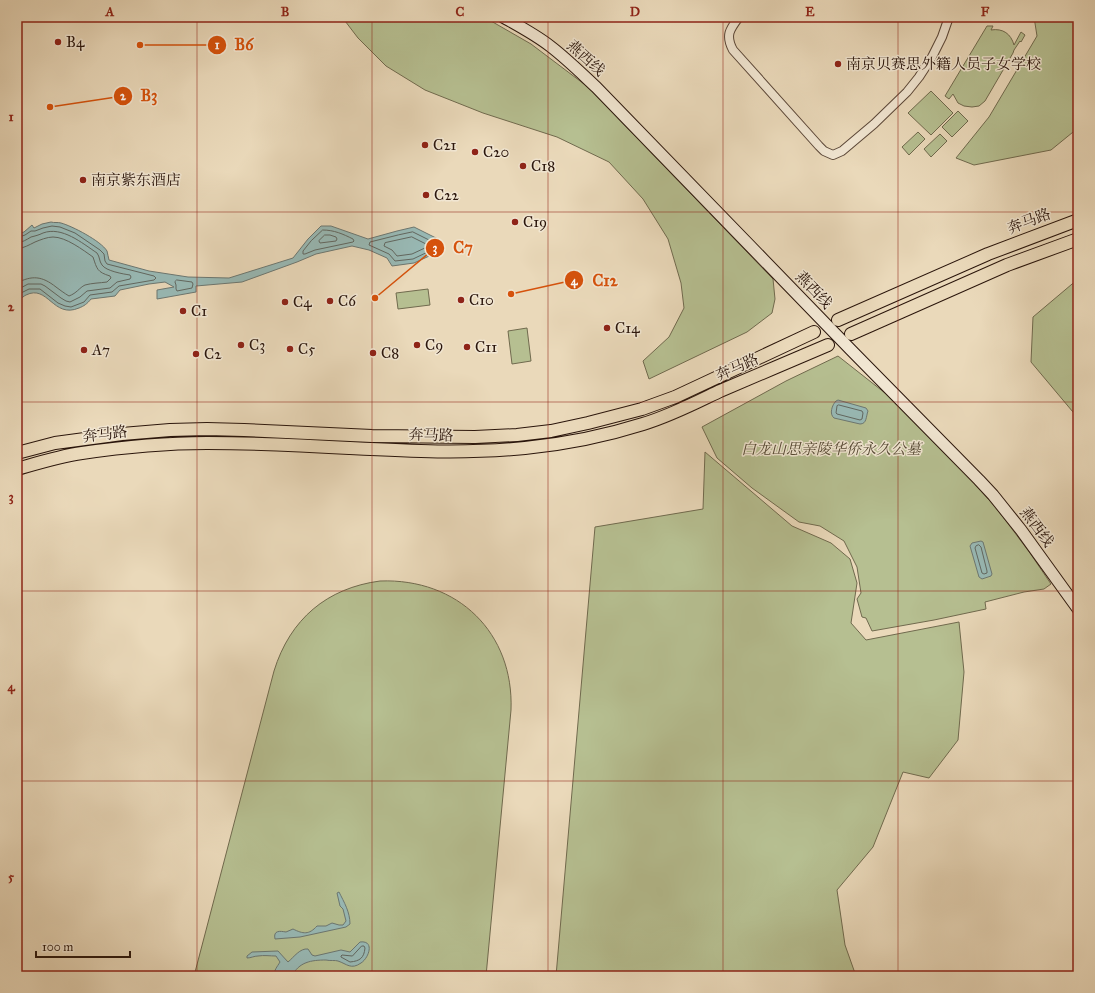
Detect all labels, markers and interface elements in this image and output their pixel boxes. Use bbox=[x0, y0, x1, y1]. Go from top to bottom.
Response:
text: A bbox=[105, 4, 115, 20]
text: B bbox=[281, 4, 290, 20]
text: C bbox=[456, 4, 465, 20]
text: D bbox=[630, 4, 640, 20]
text: E bbox=[805, 4, 815, 20]
text: F bbox=[981, 4, 990, 20]
callout: B6 bbox=[207, 31, 262, 59]
place label: B4 bbox=[66, 33, 85, 51]
text: B6 bbox=[235, 35, 254, 54]
street label: 燕西线 bbox=[563, 36, 609, 80]
marker: B4 bbox=[53, 37, 63, 47]
text: 1 bbox=[215, 38, 220, 52]
place label: 南京贝赛思外籍人员子女学校 bbox=[846, 55, 1041, 73]
marker: 南京贝赛思外籍人员子女学校 bbox=[833, 59, 843, 69]
callout: B3 bbox=[113, 82, 166, 110]
text: B3 bbox=[141, 86, 157, 106]
text: 2 bbox=[120, 89, 127, 103]
text: 1 bbox=[8, 109, 14, 125]
place label: C21 bbox=[433, 136, 457, 154]
marker: C21 bbox=[420, 140, 430, 150]
place label: C20 bbox=[483, 143, 509, 161]
marker: C20 bbox=[470, 147, 480, 157]
place label: C18 bbox=[531, 157, 555, 175]
marker: C18 bbox=[518, 161, 528, 171]
place label: 南京紫东酒店 bbox=[91, 171, 181, 189]
marker: 南京紫东酒店 bbox=[78, 175, 88, 185]
place label: C22 bbox=[434, 186, 460, 204]
marker: C22 bbox=[421, 190, 431, 200]
street label: 奔马路 bbox=[1005, 205, 1053, 237]
place label: C19 bbox=[523, 213, 547, 231]
marker: C19 bbox=[510, 217, 520, 227]
callout: C7 bbox=[425, 234, 481, 262]
text: C7 bbox=[453, 238, 473, 257]
text: 3 bbox=[433, 241, 438, 256]
callout: C12 bbox=[564, 266, 625, 294]
street label: 燕西线 bbox=[792, 268, 836, 312]
text: C12 bbox=[592, 271, 619, 290]
text: 4 bbox=[571, 274, 579, 289]
place label: C10 bbox=[469, 291, 494, 309]
place label: C6 bbox=[338, 292, 357, 310]
place label: C4 bbox=[293, 293, 312, 311]
marker: C10 bbox=[456, 295, 466, 305]
marker: C6 bbox=[325, 296, 335, 306]
marker: C4 bbox=[280, 297, 290, 307]
text: 2 bbox=[8, 299, 15, 315]
place label: C1 bbox=[191, 302, 207, 320]
marker: C1 bbox=[178, 306, 188, 316]
place label: C14 bbox=[615, 319, 640, 337]
marker: C14 bbox=[602, 323, 612, 333]
place label: C3 bbox=[249, 336, 265, 354]
place label: C9 bbox=[425, 336, 443, 354]
place label: C11 bbox=[475, 338, 497, 356]
marker: C3 bbox=[236, 340, 246, 350]
place label: C5 bbox=[298, 340, 315, 358]
marker: C9 bbox=[412, 340, 422, 350]
place label: A7 bbox=[91, 341, 110, 359]
marker: C11 bbox=[462, 342, 472, 352]
marker: C5 bbox=[285, 344, 295, 354]
place label: C8 bbox=[381, 344, 399, 362]
marker: A7 bbox=[79, 345, 89, 355]
place label: C2 bbox=[204, 345, 222, 363]
marker: C8 bbox=[368, 348, 378, 358]
marker: C2 bbox=[191, 349, 201, 359]
street label: 奔马路 bbox=[713, 350, 761, 384]
street label: 奔马路 bbox=[82, 422, 128, 446]
street label: 奔马路 bbox=[408, 426, 454, 444]
park label: 白龙山思亲陵华侨永久公墓 bbox=[741, 440, 924, 458]
text: 3 bbox=[8, 489, 14, 505]
street label: 燕西线 bbox=[1016, 504, 1058, 550]
text: 4 bbox=[7, 679, 15, 695]
text: 5 bbox=[8, 869, 15, 885]
scale bar bbox=[36, 933, 130, 959]
text: 100 m bbox=[42, 940, 73, 954]

